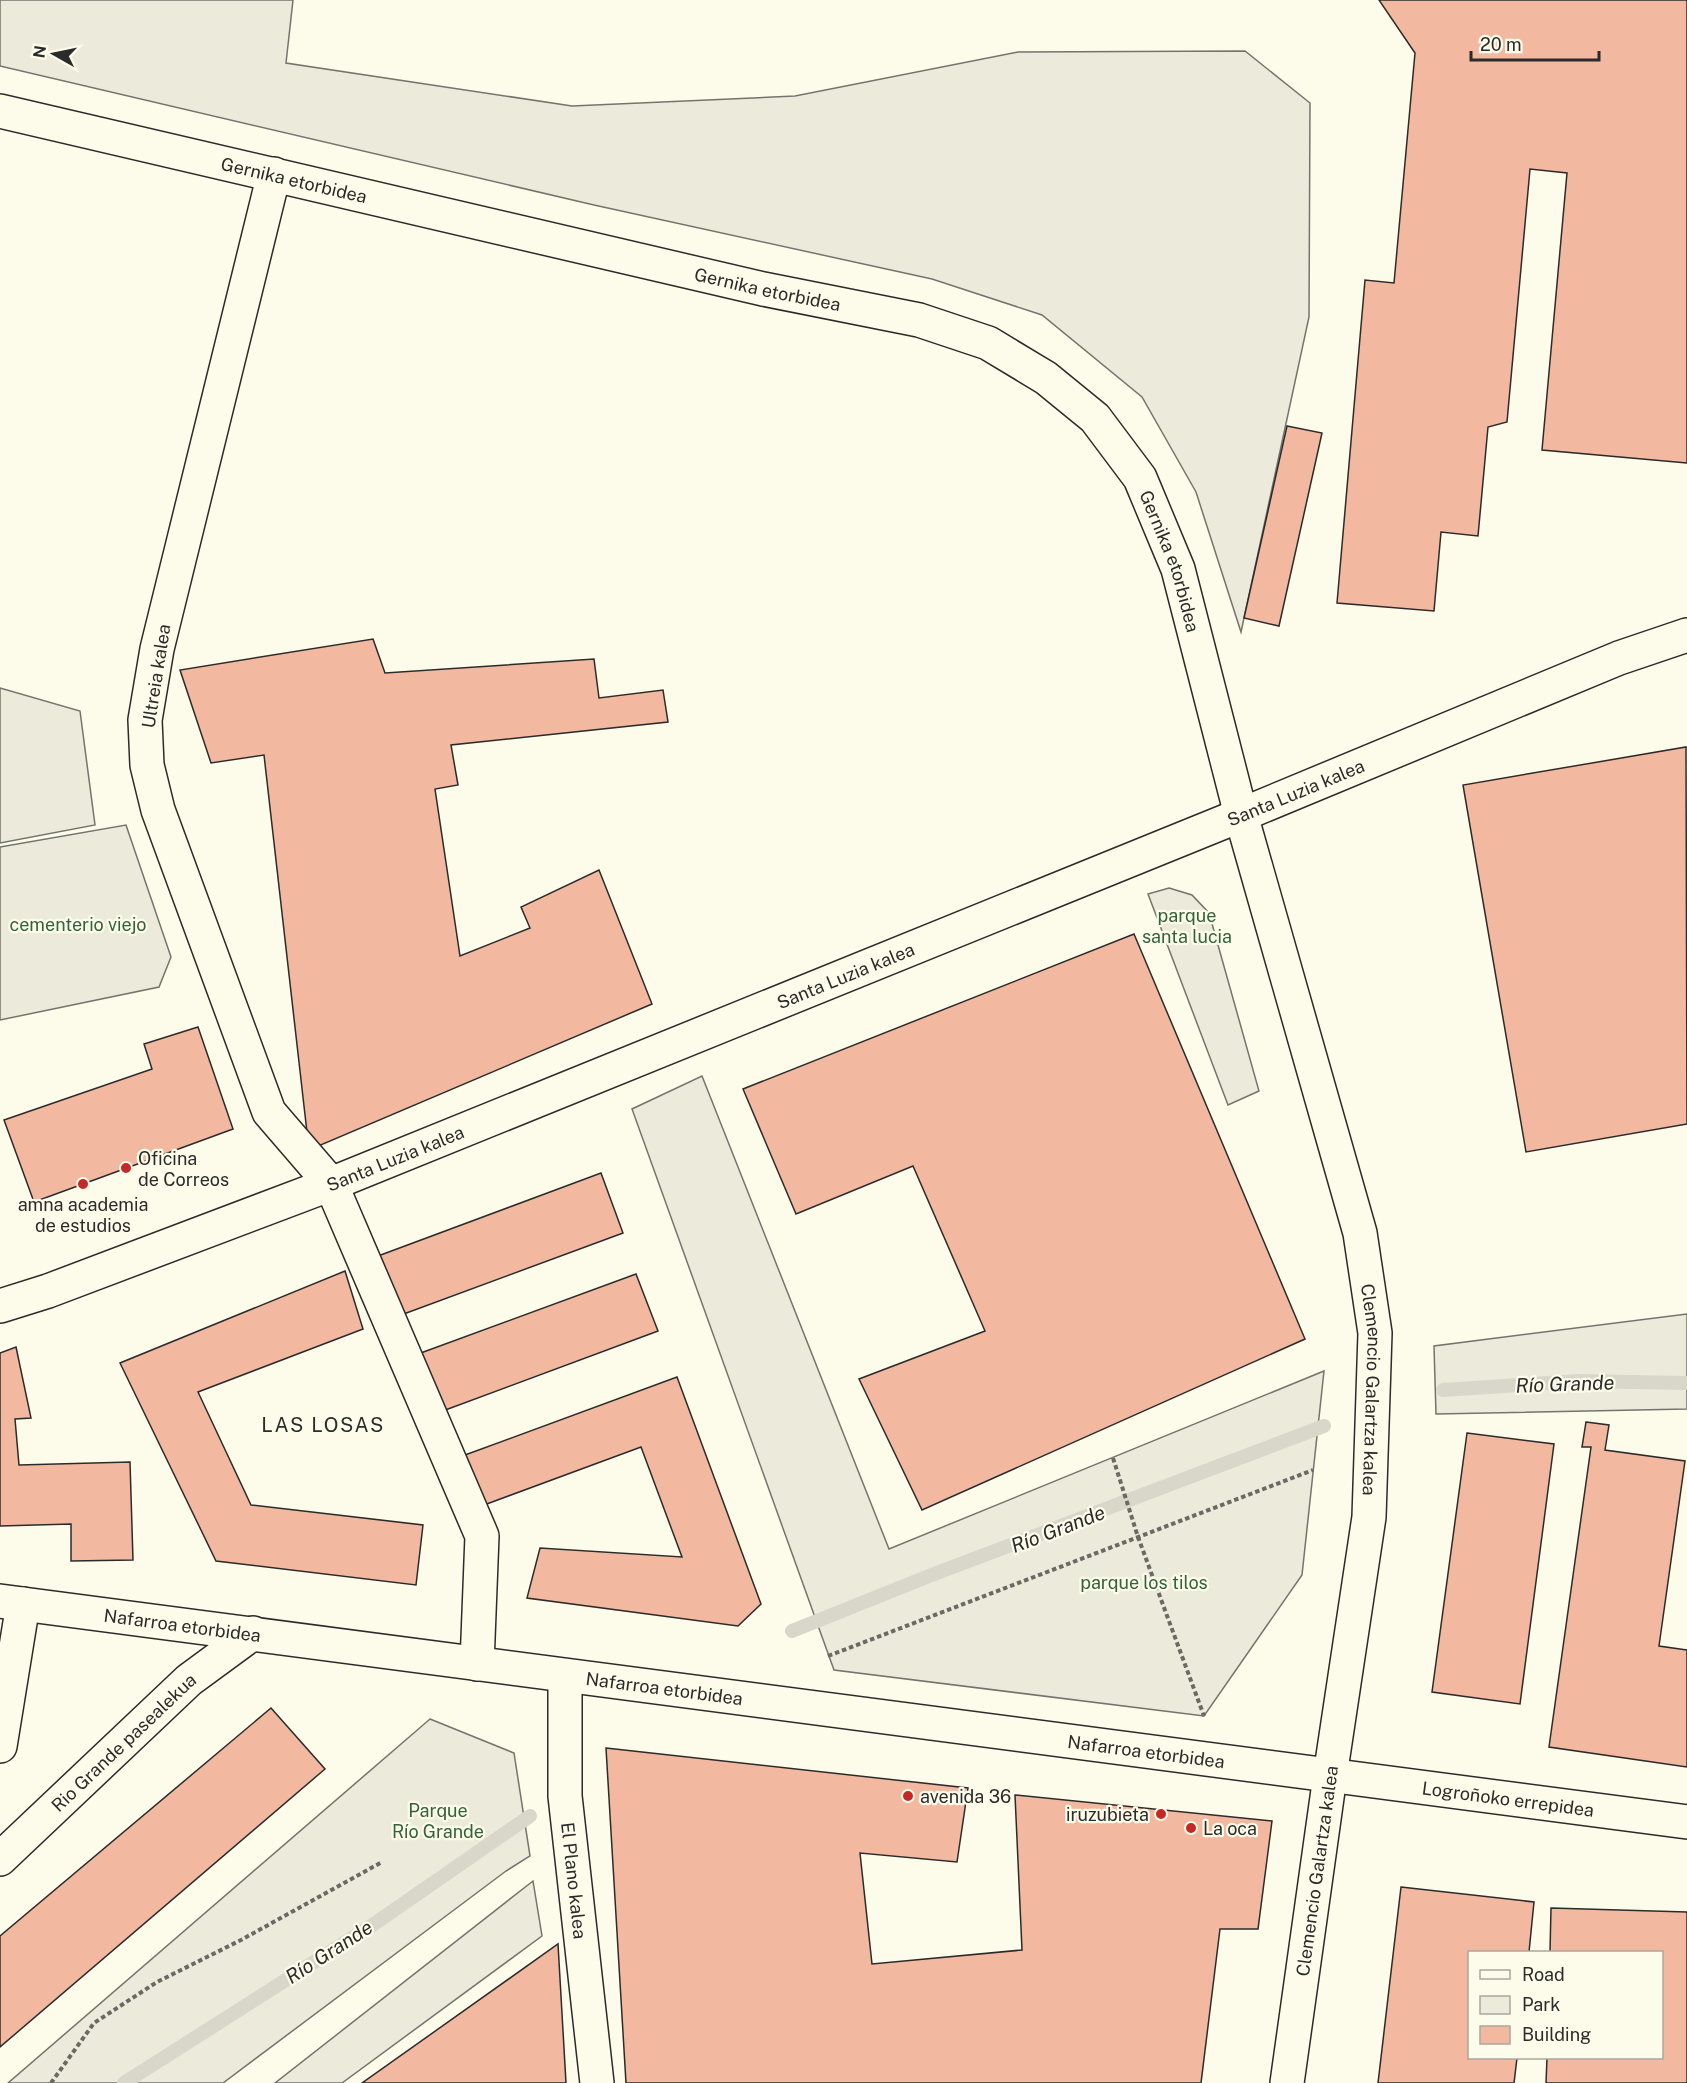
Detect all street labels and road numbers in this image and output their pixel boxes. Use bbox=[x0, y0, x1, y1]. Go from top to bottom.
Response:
street label: Gernika etorbidea bbox=[219, 152, 369, 207]
street label: Gernika etorbidea bbox=[692, 263, 843, 315]
street label: Gernika etorbidea bbox=[1136, 487, 1204, 634]
street label: Ultreia kalea bbox=[137, 622, 175, 730]
street label: Santa Luzia kalea bbox=[1224, 754, 1367, 830]
street label: Santa Luzia kalea bbox=[774, 938, 917, 1013]
street label: Santa Luzia kalea bbox=[323, 1121, 467, 1195]
street label: Clemencio Galartza kalea bbox=[1357, 1282, 1386, 1496]
street label: Nafarroa etorbidea bbox=[103, 1604, 262, 1646]
street label: Nafarroa etorbidea bbox=[584, 1667, 744, 1709]
street label: Rio Grande pasealekua bbox=[47, 1668, 200, 1816]
street label: Nafarroa etorbidea bbox=[1066, 1730, 1226, 1772]
street label: Clemencio Galartza kalea bbox=[1292, 1764, 1342, 1978]
street label: Logroñoko errepidea bbox=[1421, 1777, 1595, 1820]
street label: El Plano kalea bbox=[557, 1821, 591, 1940]

